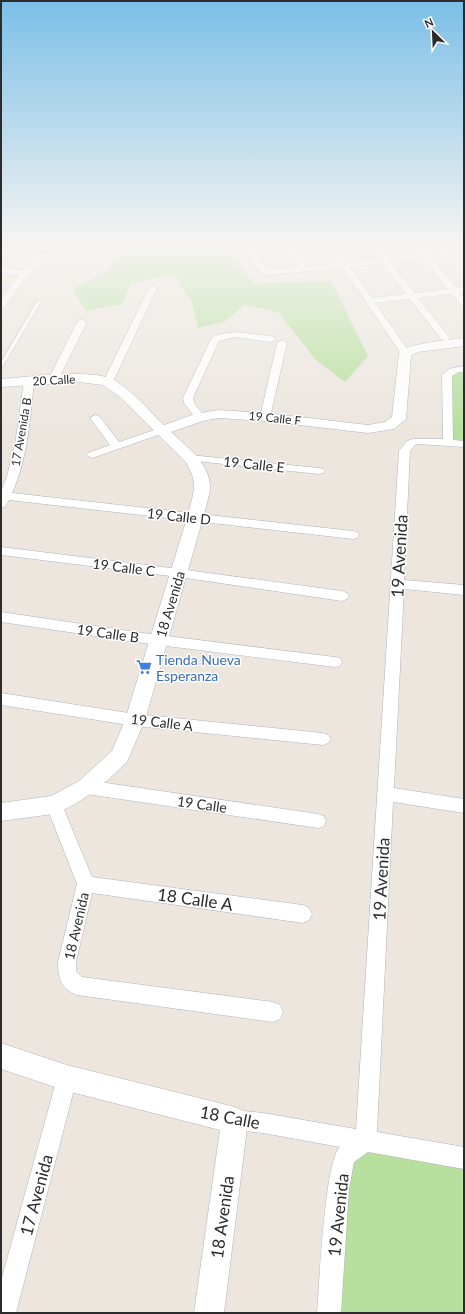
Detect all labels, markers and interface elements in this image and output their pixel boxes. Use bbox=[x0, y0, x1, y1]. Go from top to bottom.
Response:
north arrow bbox=[413, 12, 453, 52]
text: N bbox=[422, 15, 435, 30]
street label: 20 Calle bbox=[32, 371, 76, 389]
street label: 17 Avenida B bbox=[8, 396, 34, 468]
street label: 19 Calle F bbox=[248, 408, 302, 428]
street label: 19 Calle E bbox=[222, 452, 286, 476]
street label: 19 Calle D bbox=[146, 504, 212, 528]
street label: 19 Avenida bbox=[386, 514, 412, 598]
street label: 19 Calle C bbox=[92, 555, 157, 579]
street label: 18 Avenida bbox=[152, 569, 188, 639]
street label: 19 Calle B bbox=[76, 620, 140, 646]
place label: Tienda Nueva Esperanza bbox=[156, 651, 241, 684]
supermarket icon: Tienda Nueva Esperanza bbox=[135, 658, 153, 676]
street label: 19 Calle A bbox=[130, 710, 195, 734]
street label: 19 Calle bbox=[176, 792, 228, 816]
street label: 19 Avenida bbox=[368, 837, 394, 921]
street label: 18 Calle A bbox=[156, 883, 235, 915]
street label: 18 Avenida bbox=[60, 891, 92, 961]
street label: 18 Calle bbox=[198, 1101, 262, 1133]
street label: 17 Avenida bbox=[15, 1152, 57, 1238]
street label: 19 Avenida bbox=[323, 1172, 353, 1258]
street label: 18 Avenida bbox=[206, 1174, 238, 1260]

